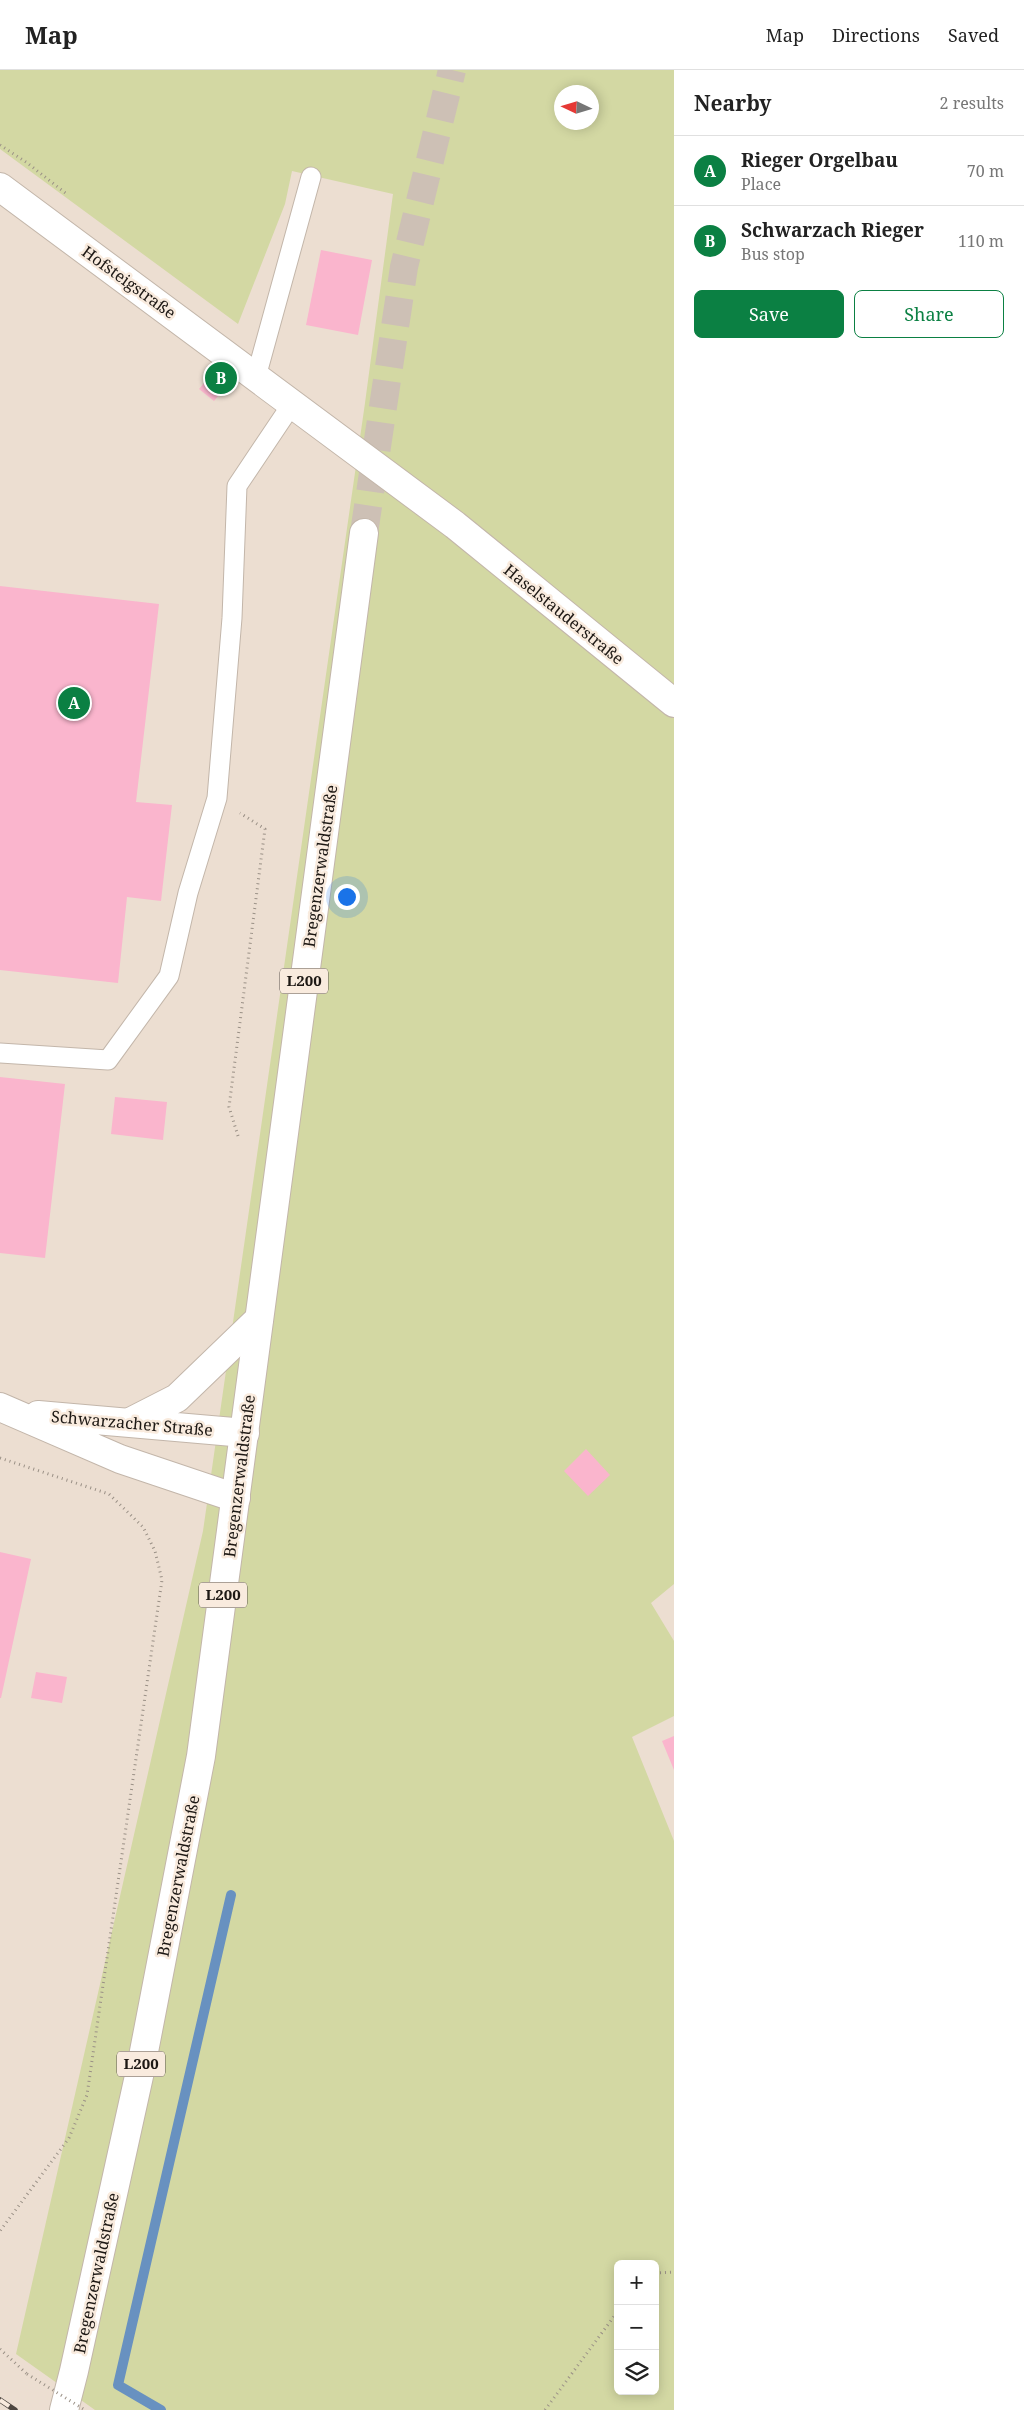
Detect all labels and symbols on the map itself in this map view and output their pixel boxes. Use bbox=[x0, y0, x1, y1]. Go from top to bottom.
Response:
north arrow bbox=[554, 85, 599, 130]
street label: Hofsteigstraße bbox=[78, 240, 180, 324]
pin: B bbox=[205, 359, 237, 397]
street label: Haselstauderstraße bbox=[499, 559, 629, 669]
pin: A bbox=[58, 684, 90, 722]
street label: Bregenzerwaldstraße bbox=[298, 783, 342, 949]
your location bbox=[334, 884, 360, 910]
road number: L200 bbox=[280, 968, 328, 994]
street label: Bregenzerwaldstraße bbox=[218, 1393, 260, 1559]
street label: Schwarzacher Straße bbox=[50, 1405, 214, 1441]
road number: L200 bbox=[199, 1582, 247, 1608]
street label: Bregenzerwaldstraße bbox=[152, 1793, 204, 1959]
road number: L200 bbox=[117, 2052, 165, 2076]
street label: Bregenzerwaldstraße bbox=[68, 2191, 124, 2355]

